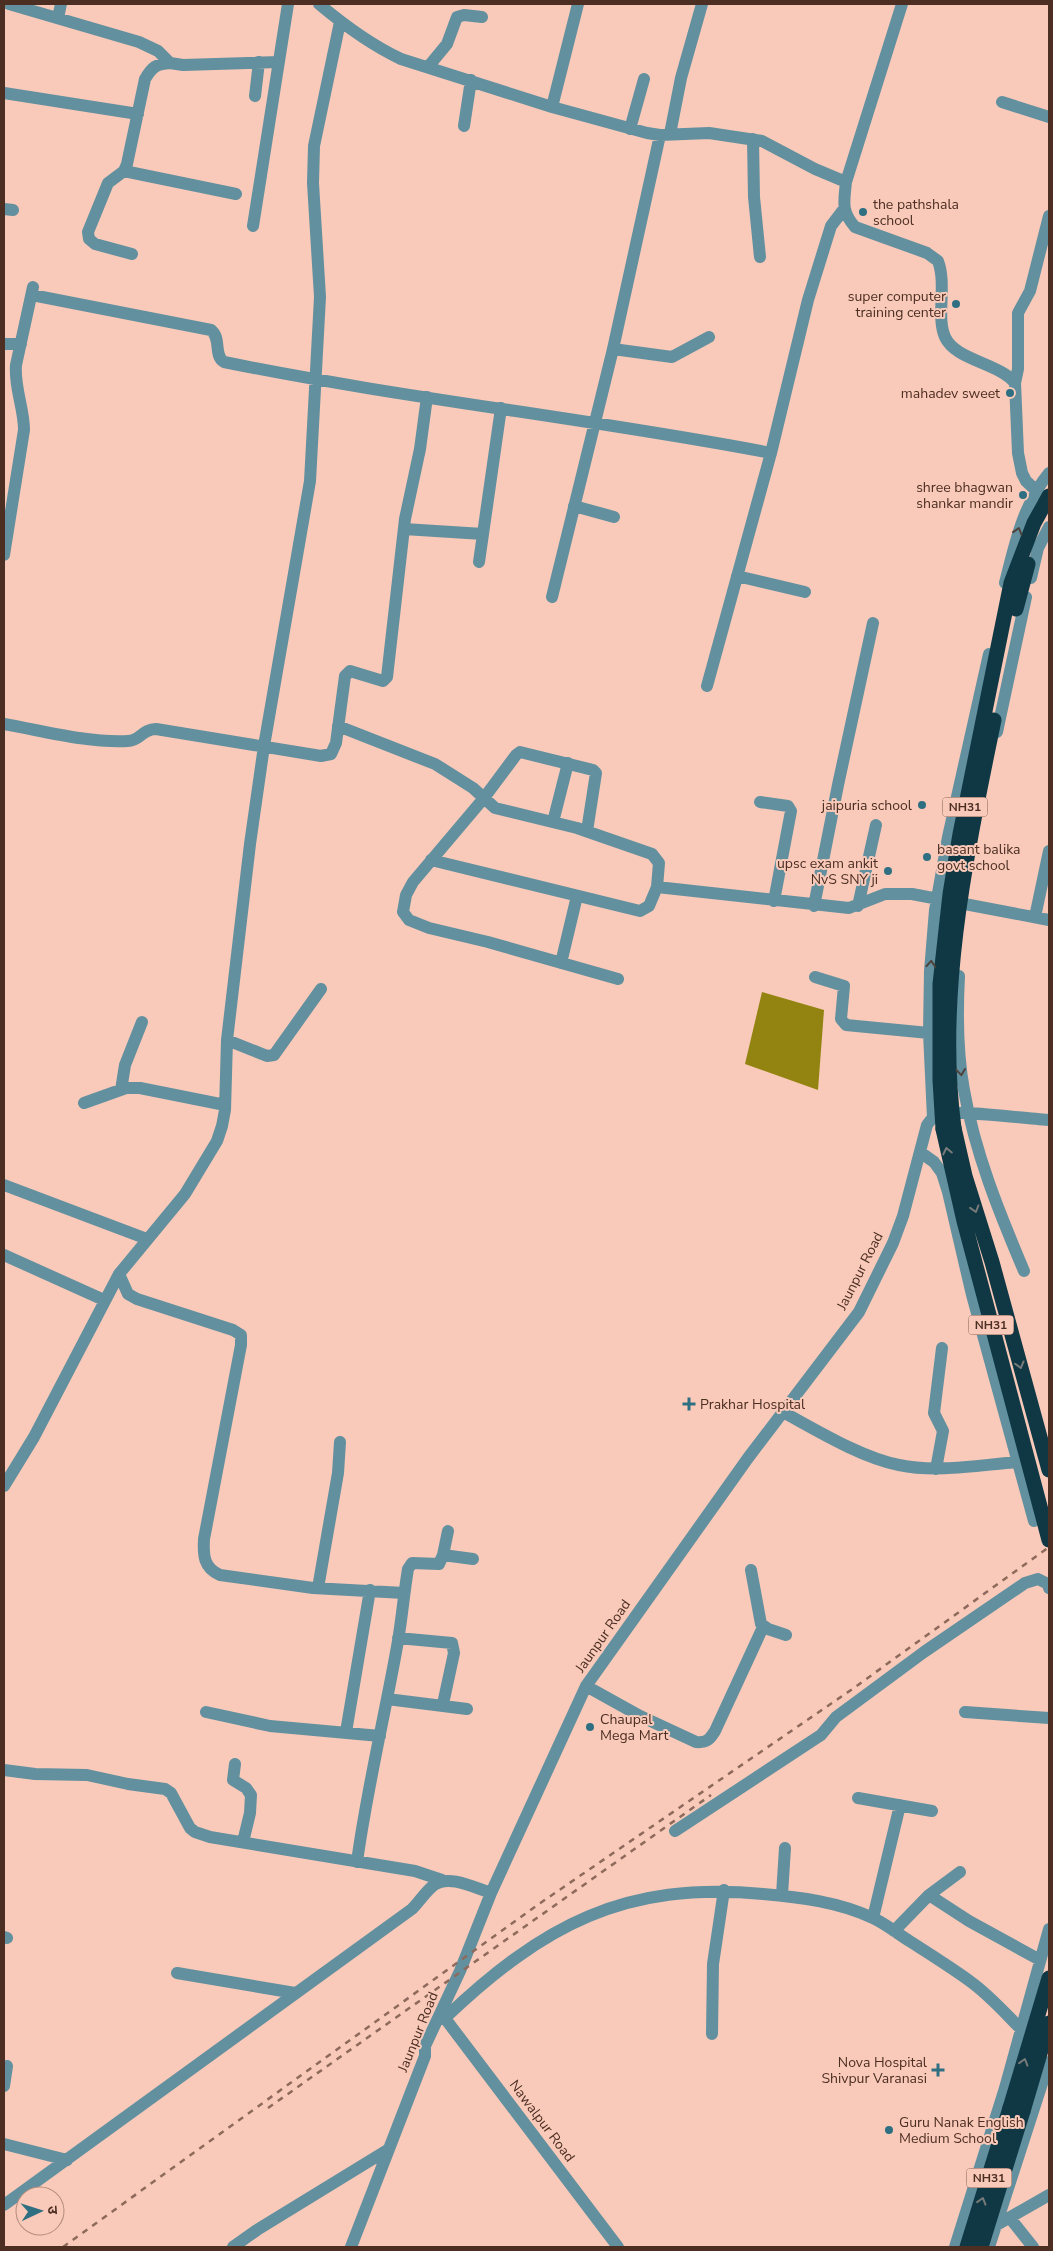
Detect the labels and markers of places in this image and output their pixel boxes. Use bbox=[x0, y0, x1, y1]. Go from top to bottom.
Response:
place label: the pathshala school bbox=[873, 195, 959, 230]
marker: the pathshala school bbox=[857, 206, 869, 218]
place label: super computer training center bbox=[848, 287, 946, 322]
marker: super computer training center bbox=[950, 298, 962, 310]
place label: mahadev sweet bbox=[901, 384, 1000, 403]
marker: mahadev sweet bbox=[1004, 387, 1016, 399]
place label: shree bhagwan shankar mandir bbox=[916, 478, 1013, 513]
marker: shree bhagwan shankar mandir bbox=[1017, 489, 1029, 501]
place label: jaipuria school bbox=[821, 796, 913, 815]
marker: jaipuria school bbox=[916, 799, 928, 811]
place label: basant balika govt school bbox=[937, 840, 1021, 875]
marker: basant balika govt school bbox=[921, 851, 933, 863]
place label: upsc exam ankit NvS SNY ji bbox=[777, 854, 878, 889]
marker: upsc exam ankit NvS SNY ji bbox=[882, 865, 894, 877]
place label: Prakhar Hospital bbox=[700, 1395, 806, 1414]
marker: Prakhar Hospital bbox=[682, 1397, 696, 1411]
place label: Chaupal Mega Mart bbox=[600, 1710, 668, 1745]
marker: Chaupal Mega Mart bbox=[584, 1721, 596, 1733]
place label: Nova Hospital Shivpur Varanasi bbox=[821, 2053, 928, 2088]
marker: Nova Hospital Shivpur Varanasi bbox=[931, 2063, 945, 2077]
place label: Guru Nanak English Medium School bbox=[899, 2113, 1024, 2148]
marker: Guru Nanak English Medium School bbox=[883, 2124, 895, 2136]

